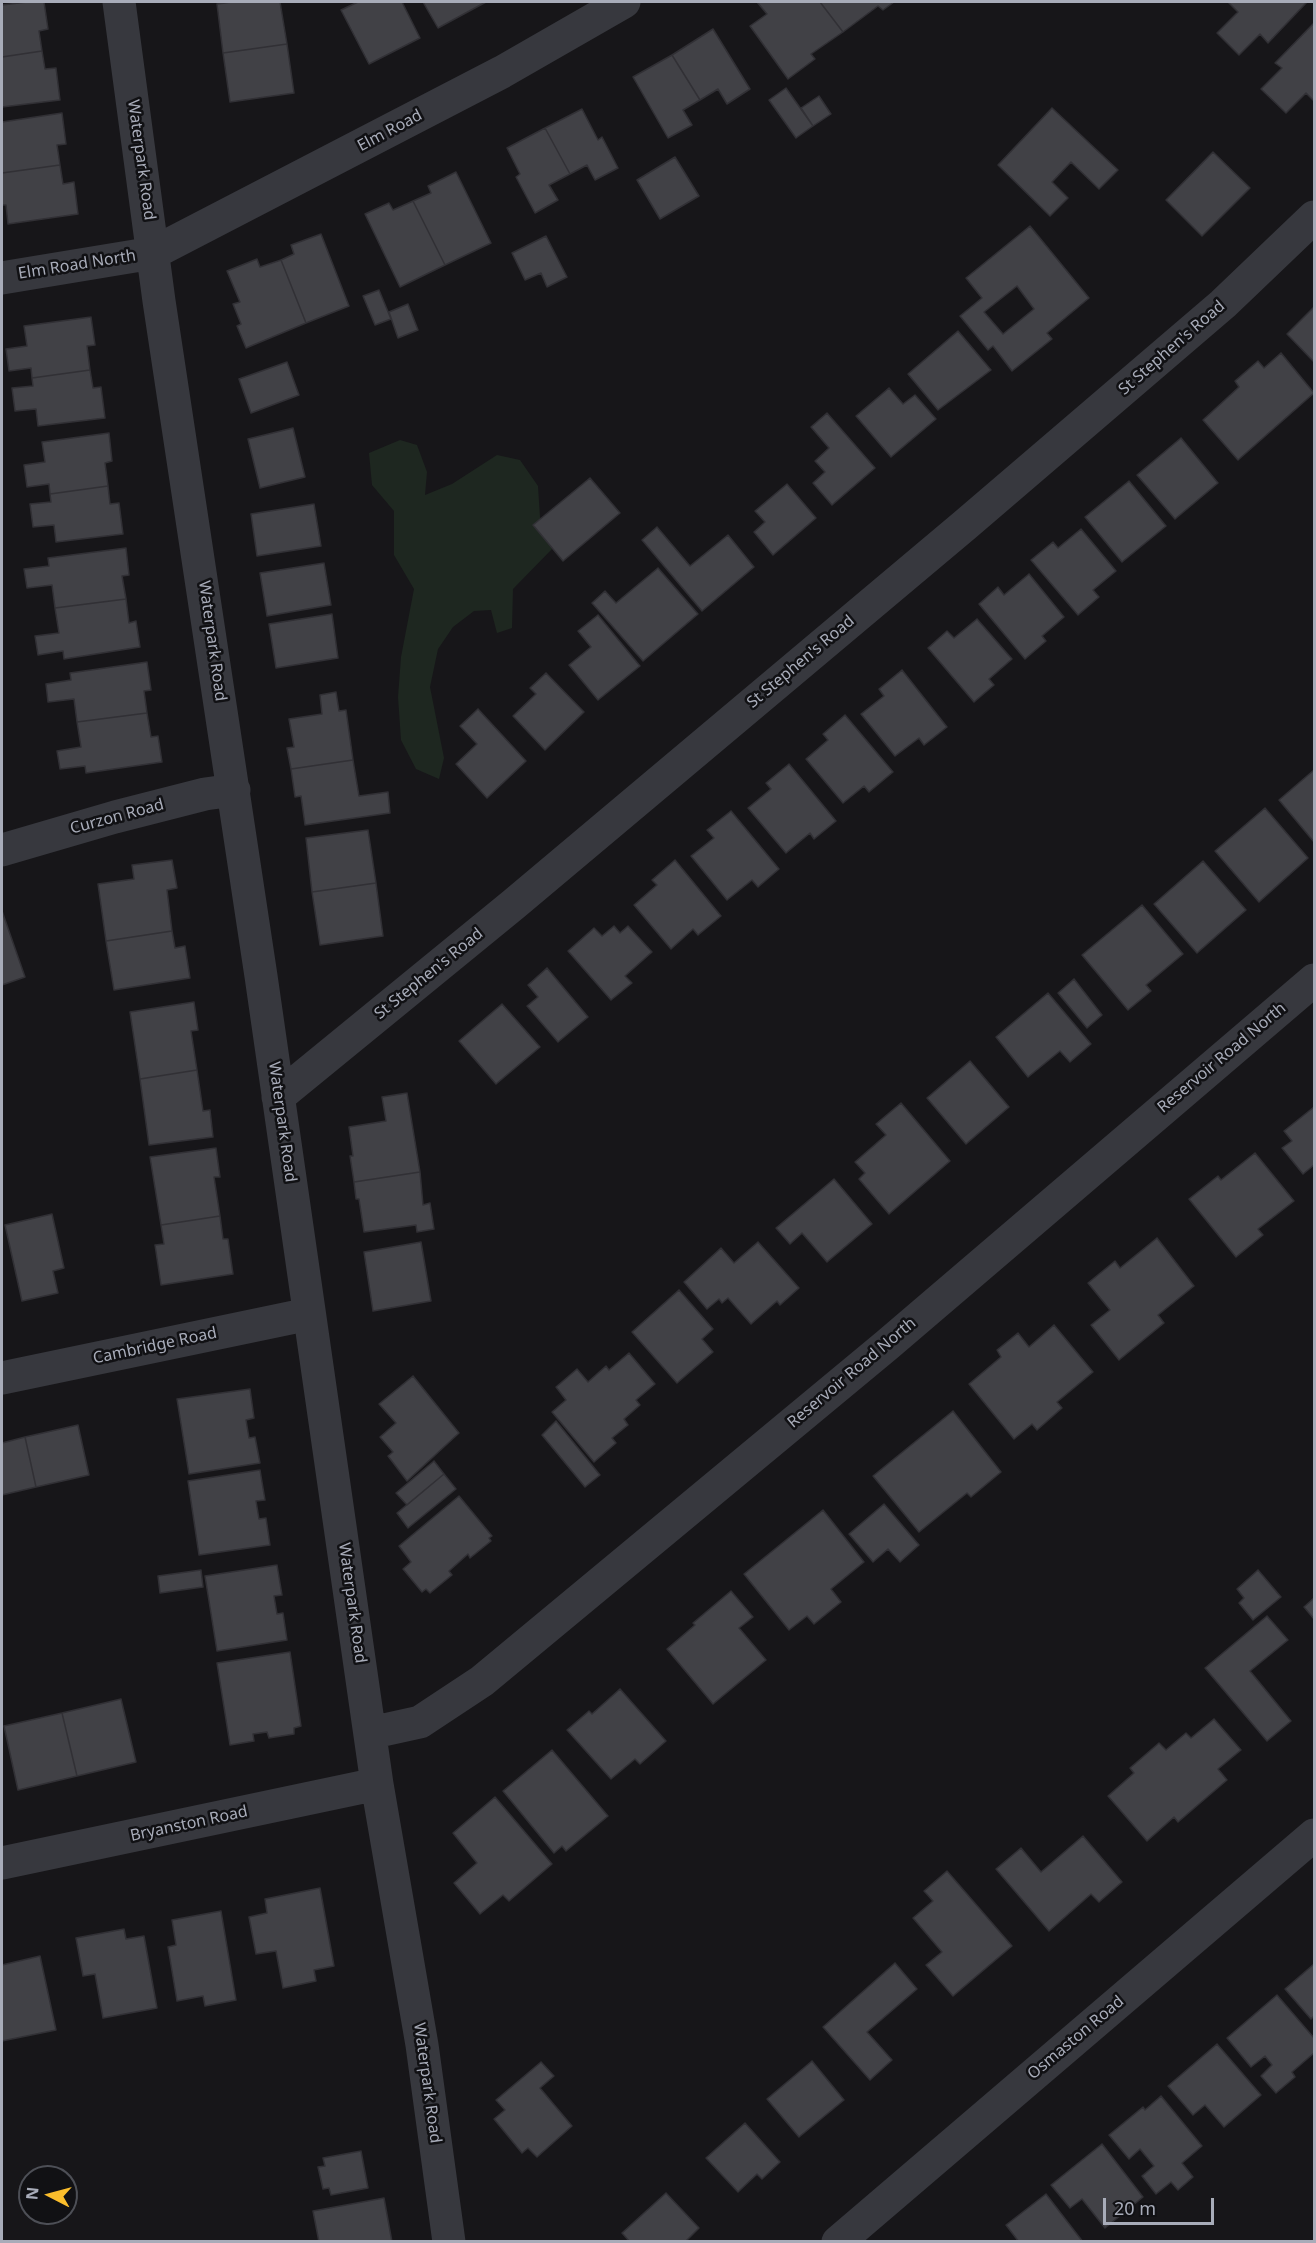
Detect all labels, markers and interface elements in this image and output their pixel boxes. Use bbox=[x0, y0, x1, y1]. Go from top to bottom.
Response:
street label: Waterpark Road bbox=[123, 98, 159, 222]
street label: Elm Road bbox=[354, 106, 426, 156]
street label: Elm Road North bbox=[17, 246, 137, 284]
street label: St Stephen's Road bbox=[1115, 297, 1229, 399]
street label: Waterpark Road bbox=[194, 579, 230, 703]
street label: St Stephen's Road bbox=[743, 612, 859, 712]
street label: Curzon Road bbox=[68, 795, 166, 839]
street label: St Stephen's Road bbox=[371, 924, 487, 1024]
street label: Reservoir Road North bbox=[1154, 999, 1290, 1117]
street label: Waterpark Road bbox=[264, 1060, 300, 1184]
street label: Reservoir Road North bbox=[784, 1314, 920, 1432]
street label: Cambridge Road bbox=[91, 1324, 219, 1368]
street label: Waterpark Road bbox=[334, 1541, 370, 1665]
street label: Bryanston Road bbox=[128, 1802, 250, 1846]
street label: Osmaston Road bbox=[1024, 1992, 1128, 2084]
street label: Waterpark Road bbox=[409, 2021, 445, 2145]
north arrow bbox=[18, 2165, 78, 2225]
text: N bbox=[20, 2186, 44, 2201]
scale bar bbox=[1106, 2186, 1217, 2224]
text: 20 m bbox=[1114, 2196, 1156, 2220]

